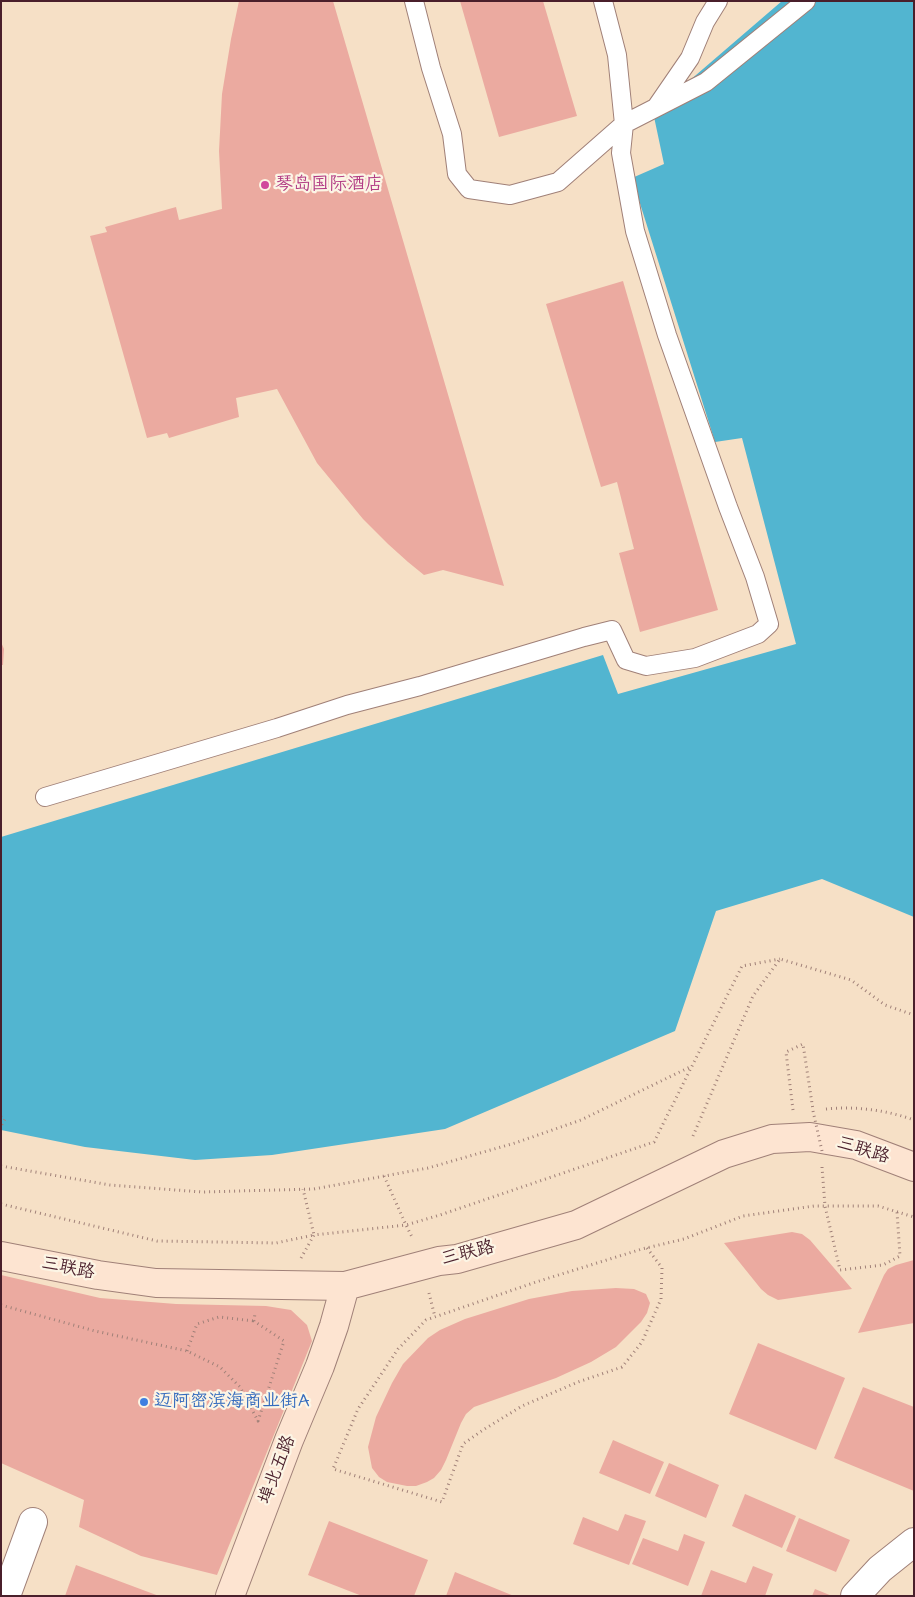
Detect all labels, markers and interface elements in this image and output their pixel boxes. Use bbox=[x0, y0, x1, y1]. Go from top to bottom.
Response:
place label: 琴岛国际酒店 bbox=[275, 174, 383, 196]
marker: 琴岛国际酒店 bbox=[259, 179, 271, 191]
street label: 三联路 bbox=[834, 1133, 892, 1169]
street label: 三联路 bbox=[439, 1237, 497, 1271]
street label: 三联路 bbox=[39, 1253, 97, 1285]
place label: 迈阿密滨海商业街A bbox=[154, 1391, 310, 1413]
marker: 迈阿密滨海商业街A bbox=[138, 1396, 150, 1408]
street label: 埠北五路 bbox=[255, 1433, 301, 1507]

